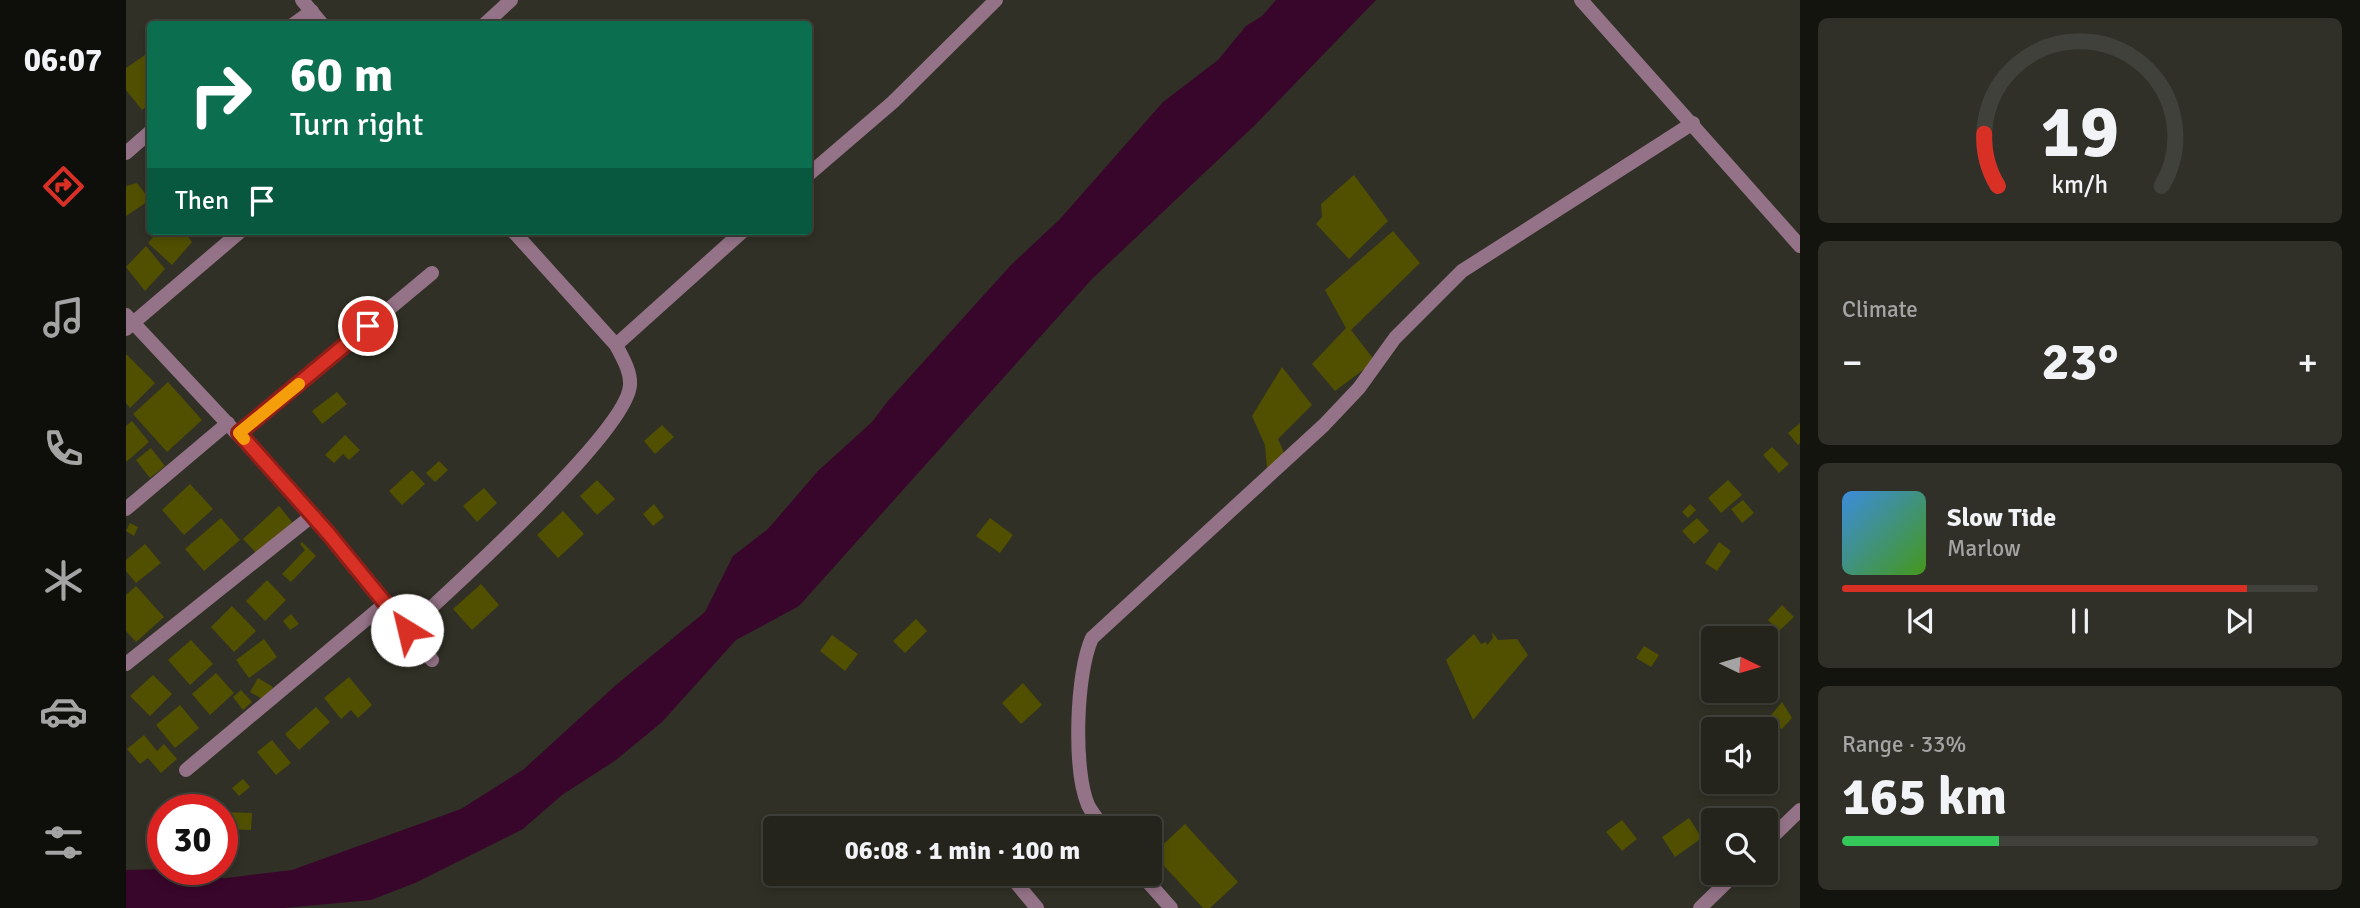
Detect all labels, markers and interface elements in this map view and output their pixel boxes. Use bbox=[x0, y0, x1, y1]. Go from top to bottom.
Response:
text: 06:07 bbox=[24, 41, 102, 80]
text: 60 m bbox=[290, 45, 393, 105]
icon: right bbox=[175, 49, 266, 140]
text: 19 bbox=[2041, 89, 2119, 178]
text: Turn right bbox=[290, 105, 423, 144]
icon: directions bbox=[39, 162, 88, 211]
text: km/h bbox=[2052, 169, 2108, 200]
icon: arrive bbox=[243, 182, 281, 220]
text: Then bbox=[175, 185, 229, 217]
icon: music bbox=[39, 293, 88, 342]
text: Climate bbox=[1842, 295, 1918, 324]
pin bbox=[338, 296, 398, 356]
icon: arrive bbox=[349, 307, 387, 345]
text: 23° bbox=[2042, 330, 2118, 394]
text: − bbox=[1842, 339, 1863, 386]
text: + bbox=[2297, 339, 2318, 386]
icon: phone bbox=[39, 424, 88, 473]
text: Slow Tide bbox=[1947, 502, 2056, 534]
text: Marlow bbox=[1947, 534, 2021, 563]
icon: climate bbox=[39, 556, 88, 605]
position arrow bbox=[370, 593, 444, 667]
icon: previous bbox=[1902, 602, 1940, 640]
icon: pause bbox=[2061, 602, 2099, 640]
icon: next bbox=[2220, 602, 2258, 640]
north arrow bbox=[1701, 626, 1778, 704]
map controls bbox=[1701, 626, 1778, 885]
icon: car bbox=[39, 687, 88, 736]
button: sound bbox=[1701, 717, 1778, 794]
text: Range · 33% bbox=[1842, 730, 1966, 759]
text: 165 km bbox=[1842, 765, 2007, 829]
speed limit sign: 30 bbox=[147, 794, 238, 885]
button: search bbox=[1701, 808, 1778, 885]
icon: filters bbox=[39, 818, 88, 867]
text: 06:08 · 1 min · 100 m bbox=[845, 835, 1080, 867]

